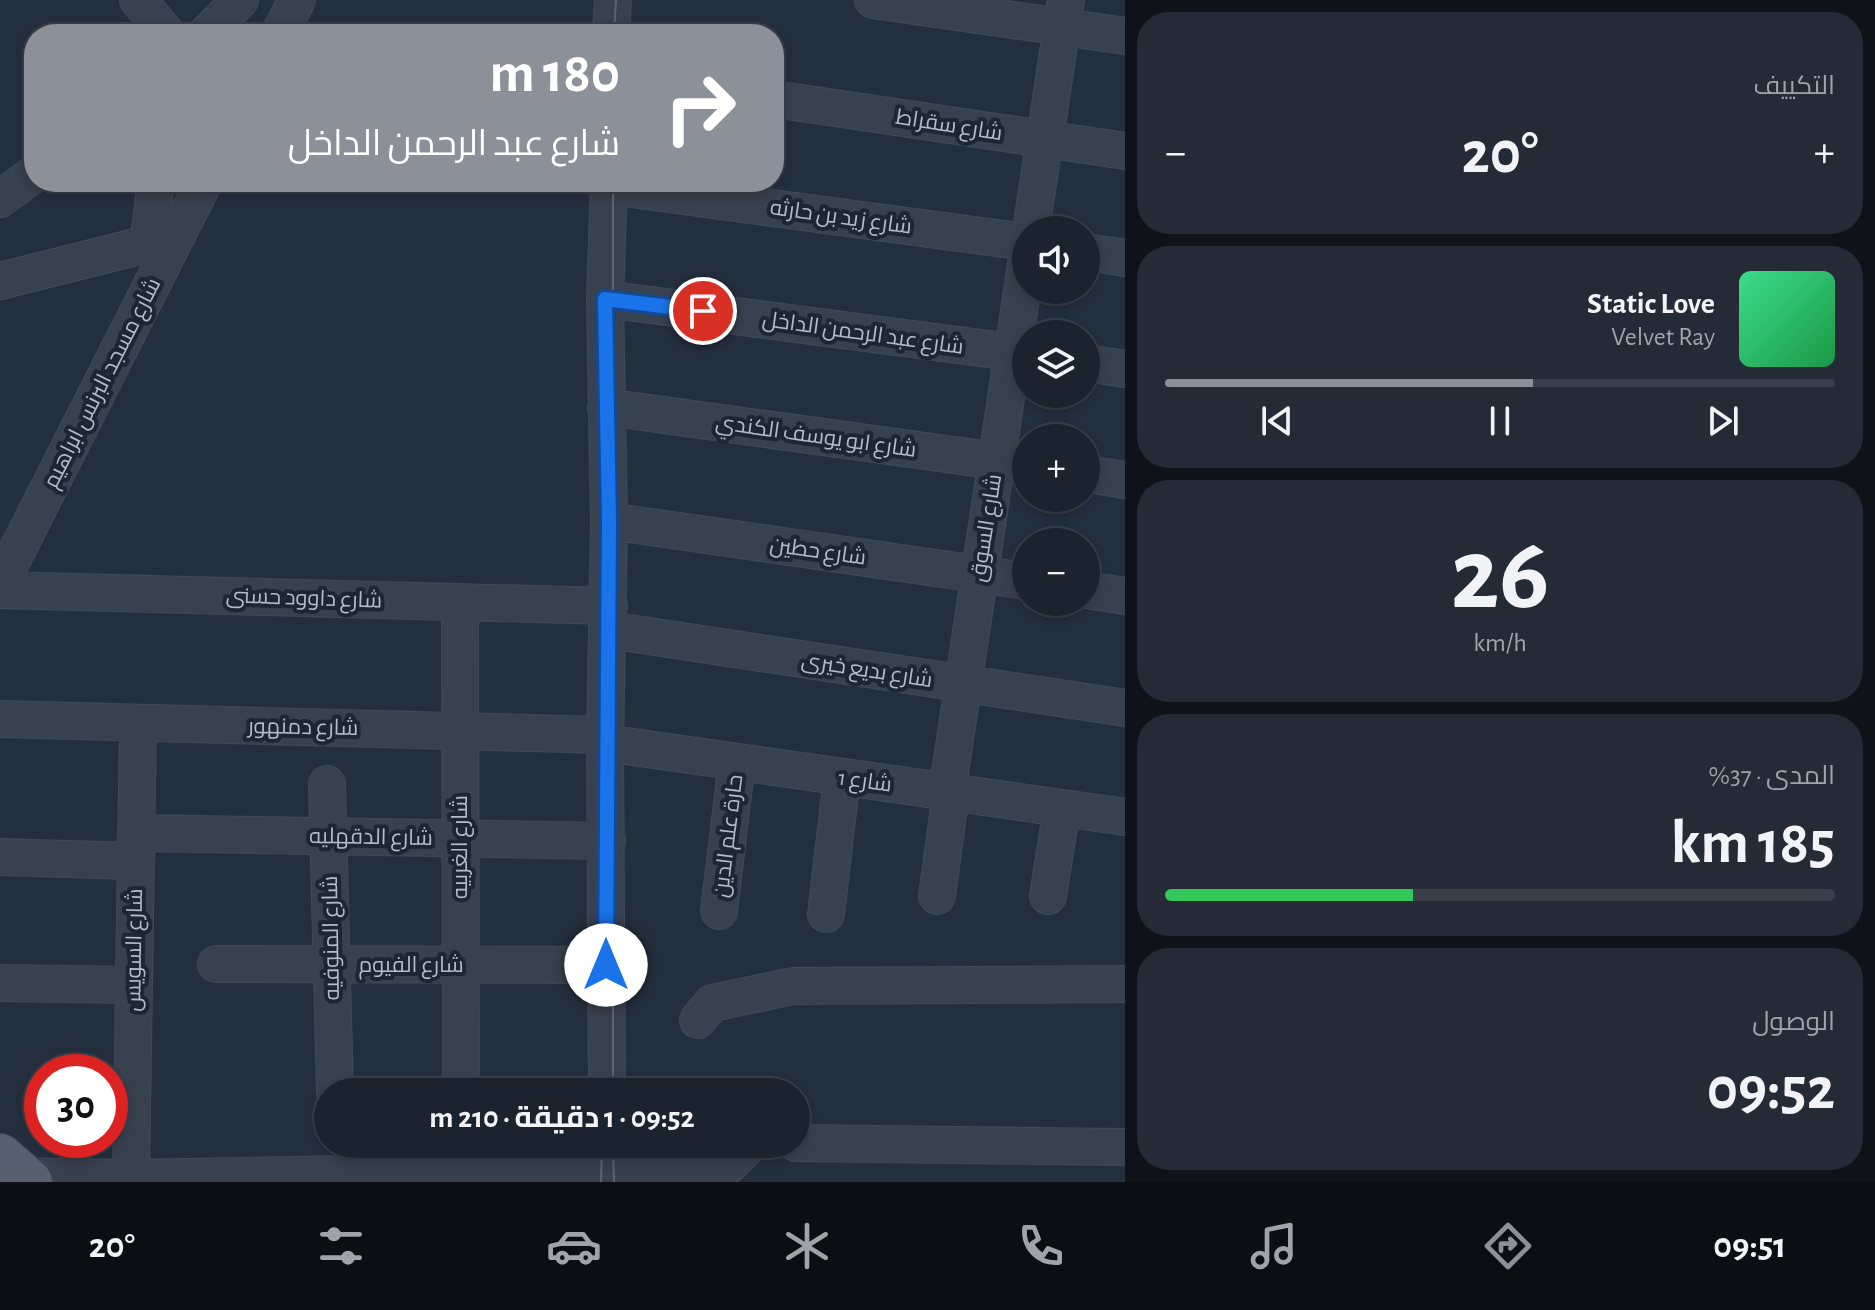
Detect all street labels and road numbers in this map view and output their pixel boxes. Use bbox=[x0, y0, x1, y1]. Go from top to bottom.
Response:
street label: شارع سقراط bbox=[894, 106, 1004, 147]
street label: شارع زيد بن حارثه bbox=[768, 196, 913, 241]
street label: شارع مسجد البرنس ابراهيم bbox=[39, 274, 168, 493]
street label: شارع عبد الرحمن الداخل bbox=[761, 308, 965, 361]
street label: شارع ابو يوسف الكندي bbox=[714, 411, 918, 466]
street label: شارع السوق bbox=[967, 473, 1008, 584]
street label: شارع حطين bbox=[768, 533, 867, 572]
street label: شارع داوود حسنى bbox=[225, 584, 383, 615]
street label: شارع بديع خيرى bbox=[799, 649, 934, 694]
street label: شارع دمنهور bbox=[246, 715, 358, 742]
street label: شارع 1 bbox=[836, 766, 893, 799]
street label: حارة علم الدين bbox=[710, 773, 750, 899]
street label: شارع الغربيه bbox=[449, 795, 474, 899]
street label: شارع الدقهليه bbox=[309, 825, 433, 852]
street label: شارع المنوفيه bbox=[319, 875, 346, 1001]
street label: شارع السويس bbox=[122, 888, 149, 1012]
street label: شارع الفيوم bbox=[358, 954, 464, 980]

